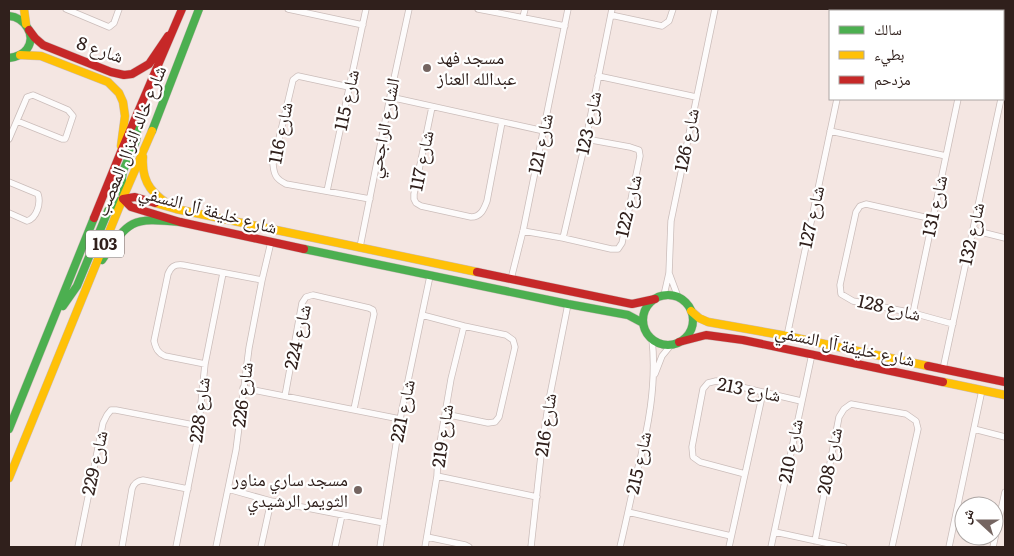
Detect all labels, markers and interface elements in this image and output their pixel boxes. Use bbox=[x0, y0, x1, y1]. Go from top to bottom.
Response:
legend bbox=[829, 10, 1004, 100]
text: سالك bbox=[874, 17, 902, 40]
street label: شارع 8 bbox=[74, 28, 127, 69]
text: بطيء bbox=[874, 42, 904, 67]
place label: مسجد فهد عبدالله العناز bbox=[436, 43, 516, 91]
street label: شارع خالد النزال المعصب bbox=[87, 61, 172, 220]
marker: مسجد فهد عبدالله العناز bbox=[421, 62, 433, 74]
street label: شارع 115 bbox=[326, 67, 365, 133]
text: مزدحم bbox=[874, 67, 911, 90]
street label: الشارع الراجحي bbox=[360, 75, 408, 181]
street label: شارع 123 bbox=[568, 89, 607, 157]
street label: شارع 116 bbox=[260, 100, 299, 166]
street label: شارع 126 bbox=[666, 106, 705, 174]
street label: شارع 121 bbox=[520, 111, 559, 177]
street label: شارع 117 bbox=[401, 128, 440, 193]
street label: شارع 122 bbox=[607, 172, 648, 240]
street label: شارع 131 bbox=[914, 172, 953, 239]
street label: شارع خليفة آل النسفي bbox=[136, 177, 281, 242]
street label: شارع 127 bbox=[791, 183, 830, 250]
street label: شارع 132 bbox=[951, 200, 990, 268]
road number: 103 bbox=[86, 230, 124, 258]
street label: شارع 128 bbox=[855, 286, 924, 327]
street label: شارع 224 bbox=[276, 301, 317, 372]
street label: شارع خليفة آل النسفي bbox=[772, 317, 918, 375]
street label: شارع 226 bbox=[224, 361, 259, 429]
street label: شارع 213 bbox=[715, 369, 783, 408]
street label: شارع 228 bbox=[181, 375, 216, 444]
street label: شارع 221 bbox=[382, 377, 421, 444]
street label: شارع 216 bbox=[527, 391, 562, 458]
street label: شارع 219 bbox=[424, 402, 459, 469]
street label: شارع 210 bbox=[770, 416, 809, 485]
street label: شارع 208 bbox=[809, 425, 848, 496]
street label: شارع 229 bbox=[74, 428, 114, 498]
street label: شارع 215 bbox=[618, 429, 657, 497]
place label: مسجد ساري مناور الثويمر الرشيدي bbox=[231, 465, 348, 516]
marker: مسجد ساري مناور الثويمر الرشيدي bbox=[352, 484, 364, 496]
north arrow bbox=[954, 496, 1004, 546]
text: ش bbox=[954, 505, 978, 527]

